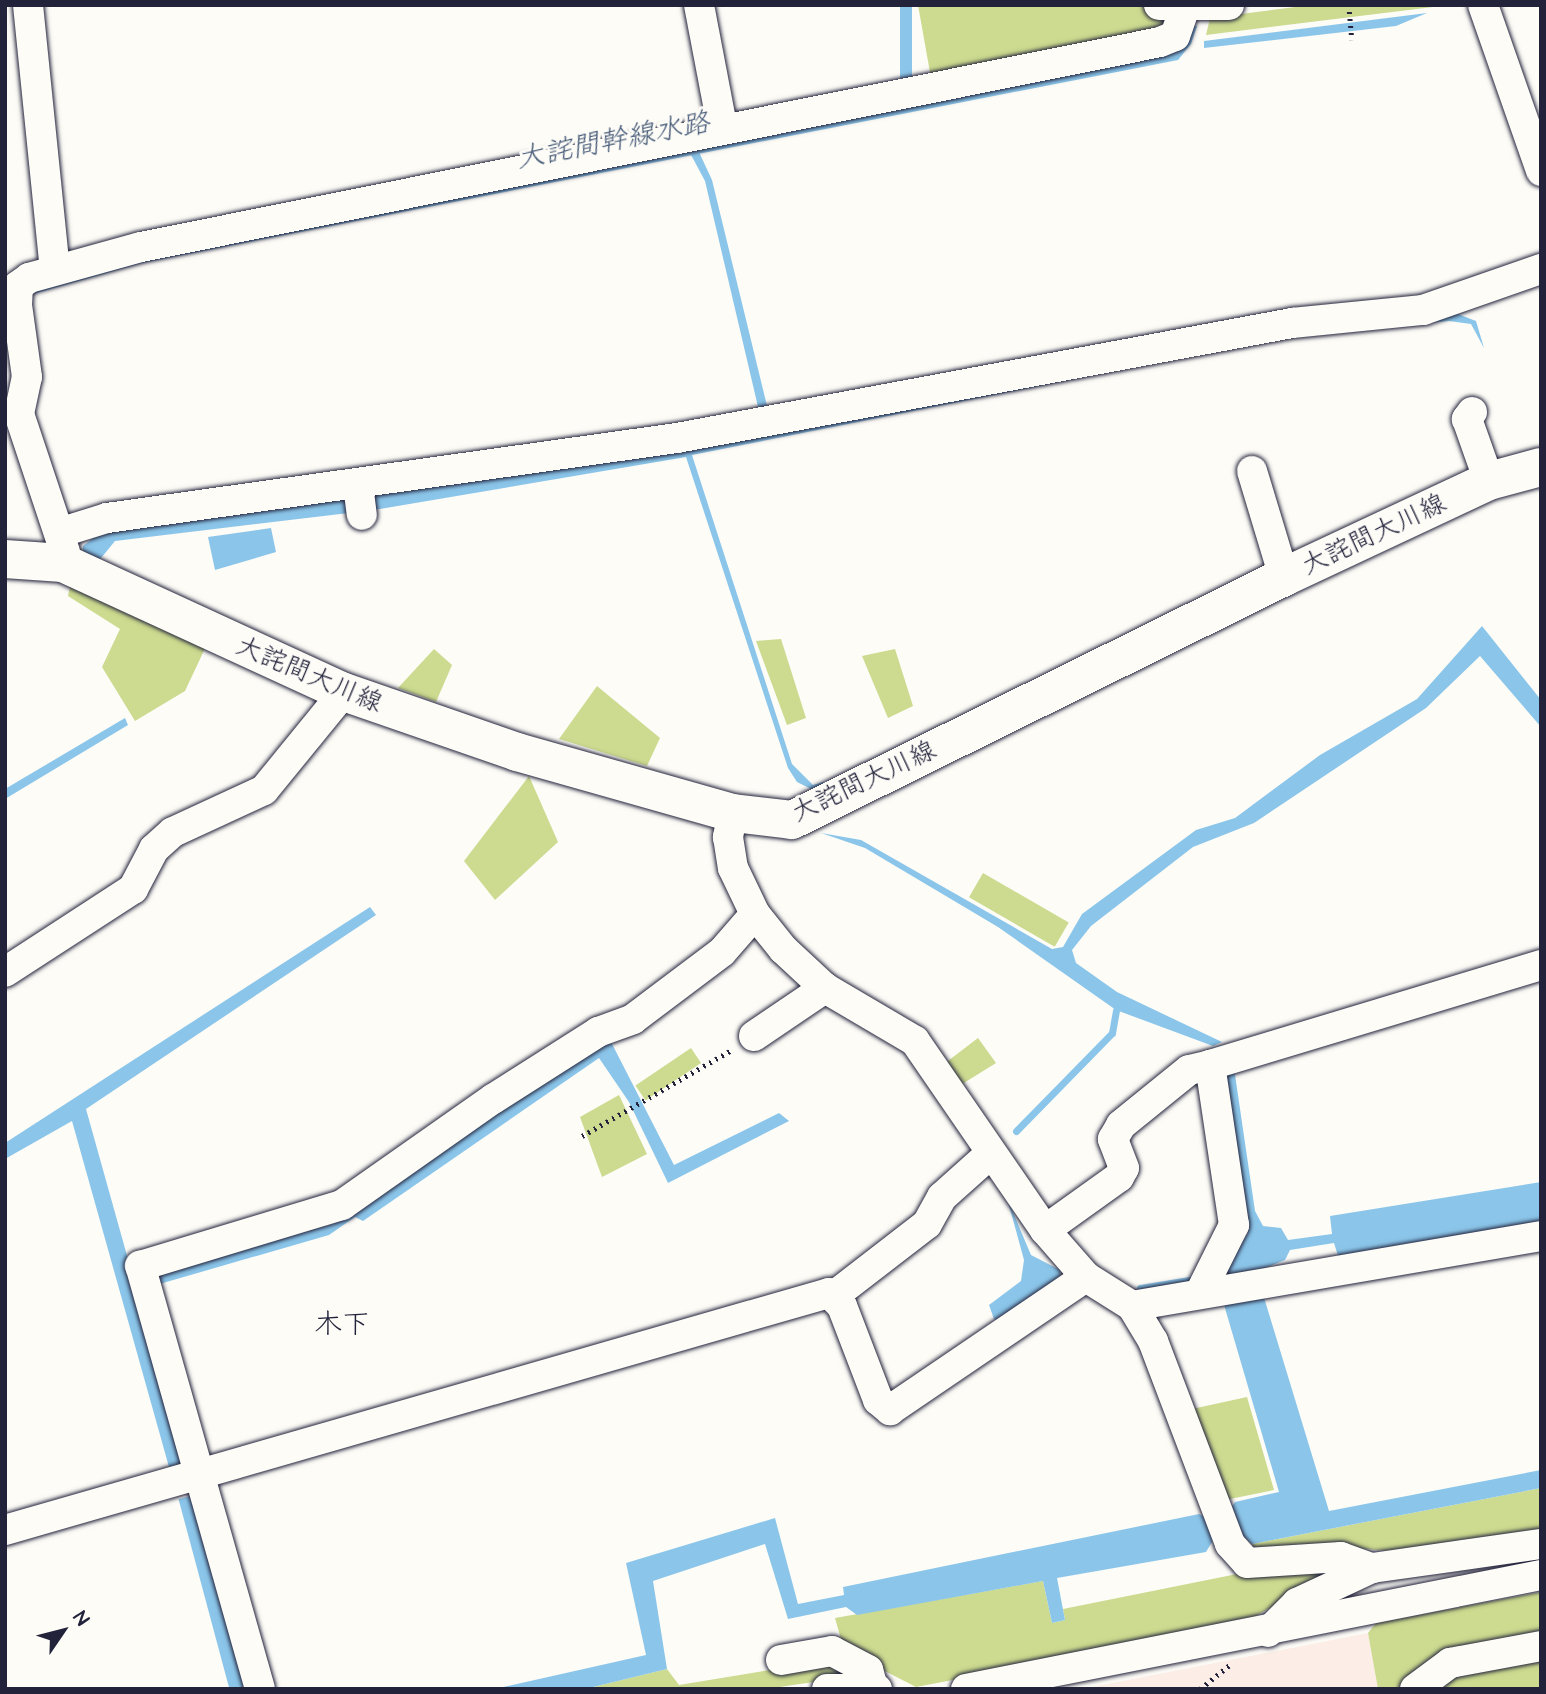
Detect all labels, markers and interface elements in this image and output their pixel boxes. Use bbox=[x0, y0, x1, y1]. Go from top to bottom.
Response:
water label: 大詫間幹線水路 bbox=[514, 106, 712, 176]
street label: 大詫間大川線 bbox=[1297, 488, 1451, 582]
street label: 大詫間大川線 bbox=[231, 630, 387, 720]
street label: 大詫間大川線 bbox=[787, 735, 941, 829]
district label: 木下 bbox=[314, 1308, 370, 1342]
north arrow bbox=[28, 1596, 98, 1666]
text: N bbox=[66, 1606, 95, 1631]

